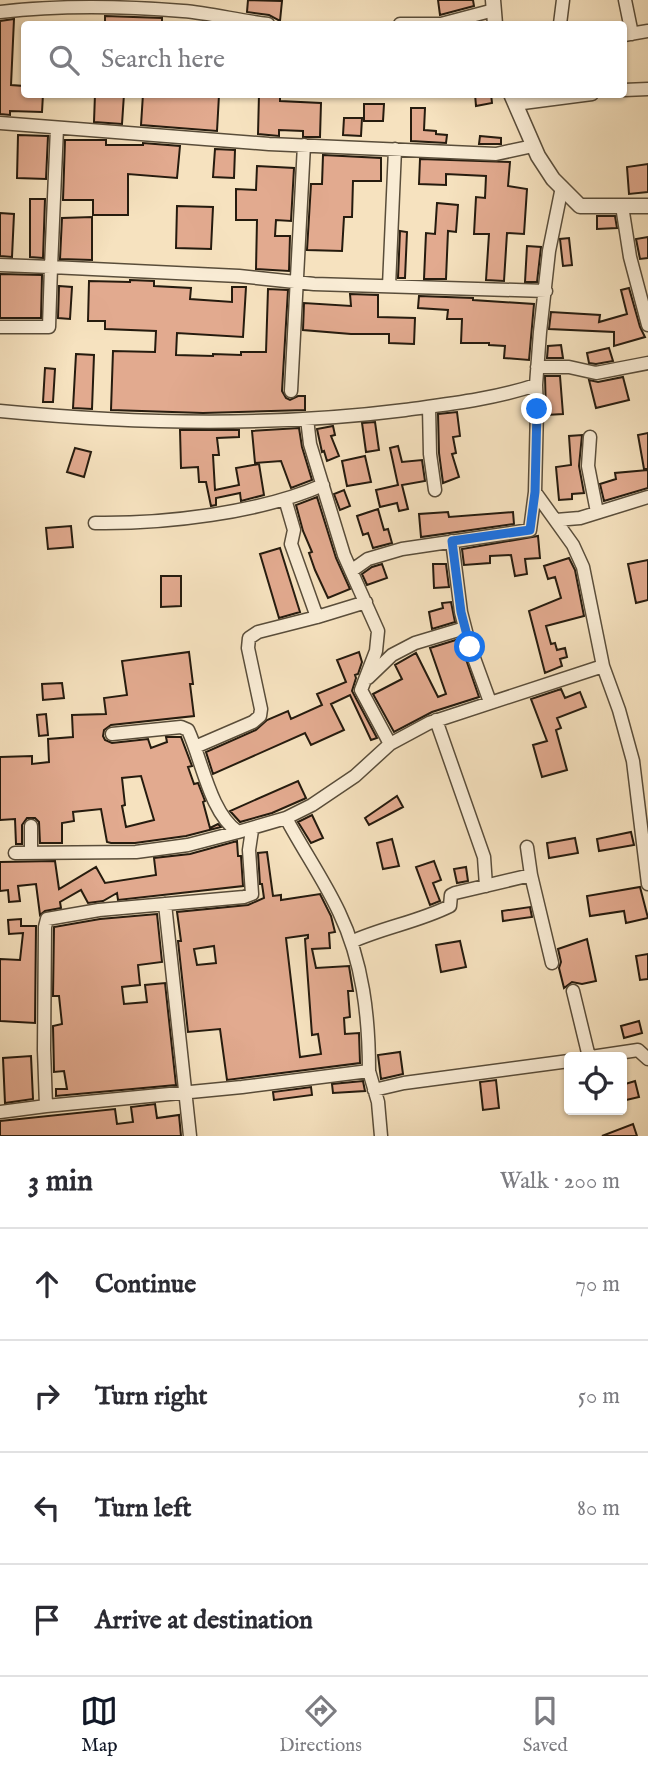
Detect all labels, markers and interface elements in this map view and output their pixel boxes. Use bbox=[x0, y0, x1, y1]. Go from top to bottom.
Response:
search box bbox=[21, 21, 627, 98]
icon: search bbox=[45, 41, 83, 79]
text: Search here bbox=[101, 43, 225, 76]
route end bbox=[521, 393, 552, 424]
route start bbox=[454, 631, 485, 662]
map controls bbox=[564, 1052, 627, 1115]
button: locate bbox=[564, 1052, 627, 1115]
text: 3 min bbox=[28, 1163, 93, 1201]
text: Walk · 200 m bbox=[500, 1167, 620, 1196]
icon: ahead bbox=[28, 1265, 66, 1303]
text: Continue bbox=[95, 1268, 196, 1301]
text: 70 m bbox=[575, 1270, 620, 1299]
icon: right bbox=[28, 1377, 66, 1415]
text: Turn right bbox=[95, 1380, 208, 1413]
text: 50 m bbox=[578, 1382, 620, 1411]
icon: left bbox=[28, 1489, 66, 1527]
text: Turn left bbox=[95, 1492, 192, 1525]
text: 80 m bbox=[577, 1494, 620, 1523]
icon: arrive bbox=[28, 1601, 66, 1639]
text: Arrive at destination bbox=[95, 1604, 313, 1637]
tab: Map bbox=[80, 1692, 118, 1758]
tab: Directions bbox=[279, 1692, 362, 1758]
tab: Saved bbox=[523, 1692, 568, 1758]

